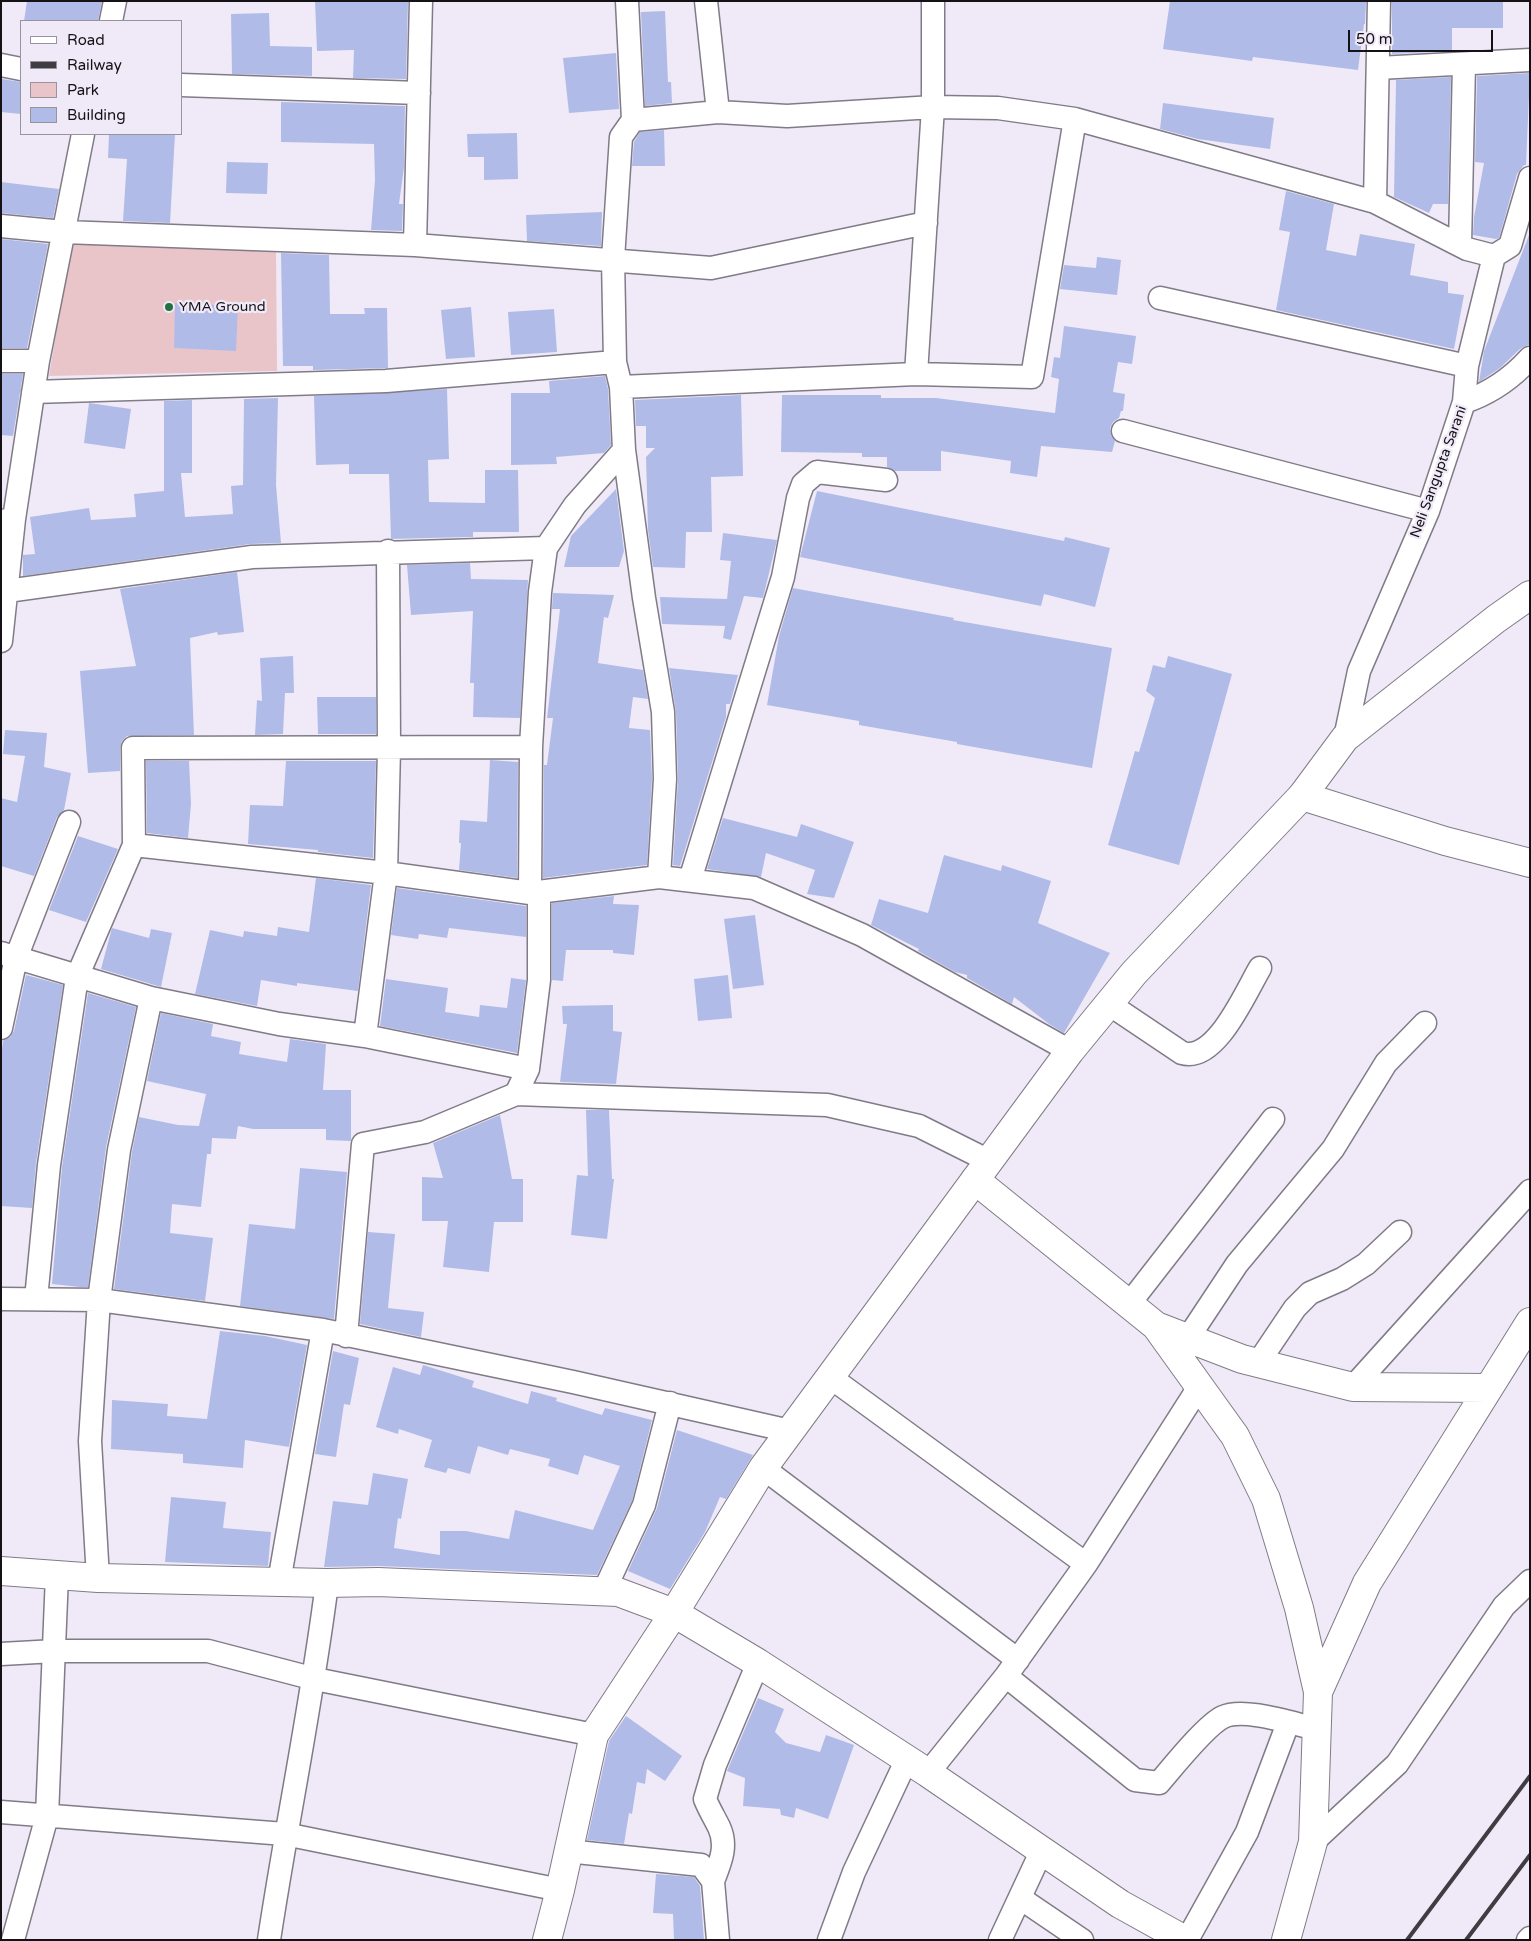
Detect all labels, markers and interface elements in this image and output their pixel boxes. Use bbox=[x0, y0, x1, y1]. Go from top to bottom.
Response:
legend bbox=[20, 20, 182, 135]
scale bar bbox=[1351, 20, 1496, 52]
text: 50 m bbox=[1356, 30, 1393, 48]
text: Road bbox=[67, 31, 105, 49]
text: Railway bbox=[67, 56, 122, 74]
text: Park bbox=[67, 81, 99, 99]
text: Building bbox=[67, 106, 126, 124]
place label: YMA Ground bbox=[179, 299, 266, 315]
marker: YMA Ground bbox=[163, 301, 175, 313]
street label: Neli Sangupta Sarani bbox=[1407, 404, 1471, 540]

